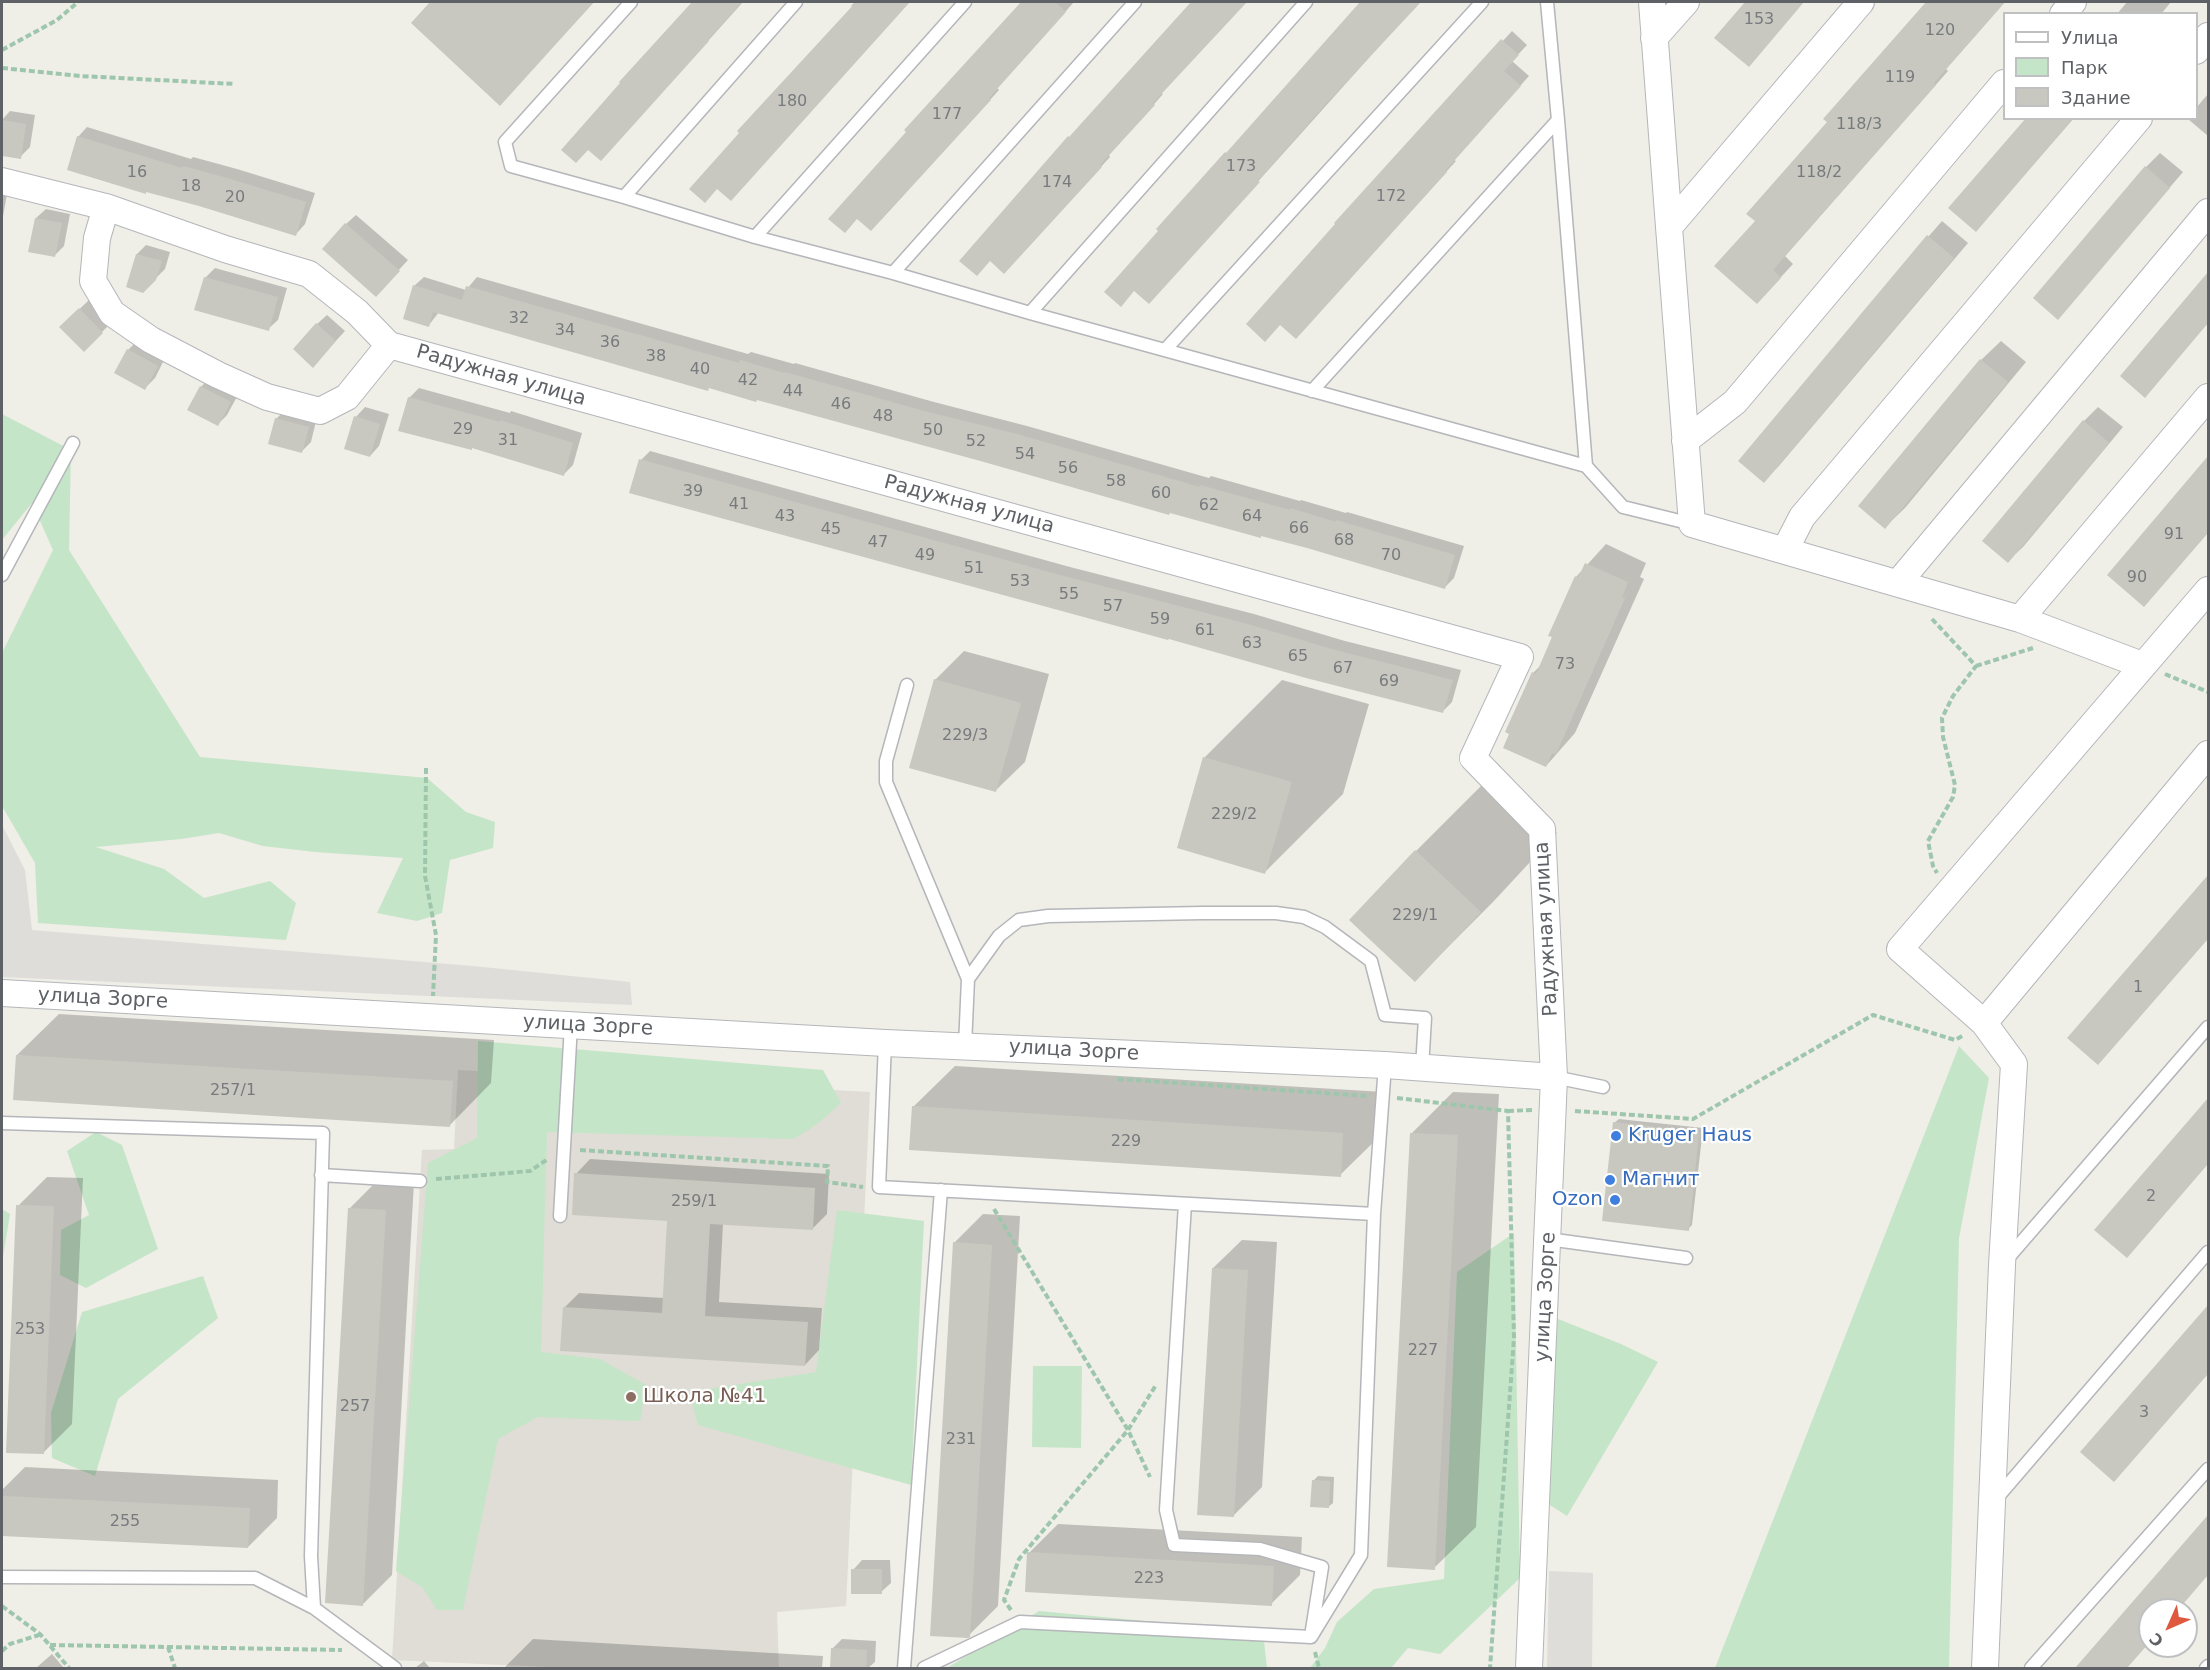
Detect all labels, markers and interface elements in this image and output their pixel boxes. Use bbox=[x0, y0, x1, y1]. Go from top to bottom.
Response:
house number: 153 bbox=[1744, 10, 1774, 30]
legend bbox=[2003, 12, 2198, 120]
house number: 120 bbox=[1925, 21, 1955, 41]
text: Улица bbox=[2061, 27, 2118, 48]
text: Парк bbox=[2061, 57, 2108, 78]
house number: 119 bbox=[1885, 68, 1915, 88]
text: Здание bbox=[2061, 87, 2131, 108]
house number: 180 bbox=[777, 92, 807, 112]
house number: 177 bbox=[932, 105, 962, 125]
house number: 118/3 bbox=[1836, 115, 1882, 135]
house number: 173 bbox=[1226, 157, 1256, 177]
house number: 16 bbox=[127, 163, 147, 183]
house number: 118/2 bbox=[1796, 163, 1842, 183]
house number: 174 bbox=[1042, 173, 1072, 193]
house number: 18 bbox=[181, 177, 201, 197]
house number: 172 bbox=[1376, 187, 1406, 207]
house number: 20 bbox=[225, 188, 245, 208]
house number: 32 bbox=[509, 309, 529, 329]
house number: 34 bbox=[555, 321, 575, 341]
house number: 36 bbox=[600, 333, 620, 353]
street label: Радужная улица bbox=[413, 340, 589, 412]
house number: 38 bbox=[646, 347, 666, 367]
house number: 40 bbox=[690, 360, 710, 380]
house number: 42 bbox=[738, 371, 758, 391]
house number: 44 bbox=[783, 382, 803, 402]
house number: 46 bbox=[831, 395, 851, 415]
house number: 48 bbox=[873, 407, 893, 427]
house number: 29 bbox=[453, 420, 473, 440]
house number: 50 bbox=[923, 421, 943, 441]
house number: 31 bbox=[498, 431, 518, 451]
house number: 52 bbox=[966, 432, 986, 452]
house number: 54 bbox=[1015, 445, 1035, 465]
house number: 56 bbox=[1058, 459, 1078, 479]
street label: Радужная улица bbox=[881, 471, 1057, 539]
house number: 58 bbox=[1106, 472, 1126, 492]
house number: 39 bbox=[683, 482, 703, 502]
house number: 60 bbox=[1151, 484, 1171, 504]
house number: 41 bbox=[729, 495, 749, 515]
house number: 62 bbox=[1199, 496, 1219, 516]
house number: 43 bbox=[775, 507, 795, 527]
house number: 64 bbox=[1242, 507, 1262, 527]
house number: 66 bbox=[1289, 519, 1309, 539]
house number: 45 bbox=[821, 520, 841, 540]
house number: 91 bbox=[2164, 525, 2184, 545]
house number: 68 bbox=[1334, 531, 1354, 551]
house number: 47 bbox=[868, 533, 888, 553]
house number: 49 bbox=[915, 546, 935, 566]
house number: 70 bbox=[1381, 546, 1401, 566]
house number: 51 bbox=[964, 559, 984, 579]
house number: 90 bbox=[2127, 568, 2147, 588]
house number: 53 bbox=[1010, 572, 1030, 592]
house number: 55 bbox=[1059, 585, 1079, 605]
house number: 57 bbox=[1103, 597, 1123, 617]
house number: 59 bbox=[1150, 610, 1170, 630]
house number: 61 bbox=[1195, 621, 1215, 641]
house number: 63 bbox=[1242, 634, 1262, 654]
house number: 65 bbox=[1288, 647, 1308, 667]
house number: 73 bbox=[1555, 655, 1575, 675]
house number: 67 bbox=[1333, 659, 1353, 679]
house number: 69 bbox=[1379, 672, 1399, 692]
house number: 229/3 bbox=[942, 726, 988, 746]
house number: 229/2 bbox=[1211, 805, 1257, 825]
street label: Радужная улица bbox=[1530, 841, 1564, 1017]
house number: 229/1 bbox=[1392, 906, 1438, 926]
house number: 1 bbox=[2133, 978, 2143, 998]
street label: улица Зорге bbox=[37, 984, 169, 1014]
street label: улица Зорге bbox=[522, 1011, 654, 1041]
street label: улица Зорге bbox=[1008, 1036, 1140, 1066]
house number: 257/1 bbox=[210, 1081, 256, 1101]
place label: Kruger Haus bbox=[1628, 1124, 1752, 1148]
marker: Kruger Haus bbox=[1609, 1129, 1623, 1143]
house number: 229 bbox=[1111, 1132, 1141, 1152]
place label: Магнит bbox=[1622, 1168, 1700, 1192]
marker: Магнит bbox=[1603, 1173, 1617, 1187]
house number: 2 bbox=[2146, 1187, 2156, 1207]
place label: Ozon bbox=[1552, 1188, 1603, 1212]
house number: 259/1 bbox=[671, 1192, 717, 1212]
marker: Ozon bbox=[1608, 1193, 1622, 1207]
street label: улица Зорге bbox=[1531, 1231, 1561, 1363]
house number: 253 bbox=[15, 1320, 45, 1340]
house number: 227 bbox=[1408, 1341, 1438, 1361]
place label: Школа №41 bbox=[643, 1385, 766, 1409]
marker: Школа №41 bbox=[624, 1390, 638, 1404]
house number: 257 bbox=[340, 1397, 370, 1417]
house number: 3 bbox=[2139, 1403, 2149, 1423]
house number: 231 bbox=[946, 1430, 976, 1450]
house number: 255 bbox=[110, 1512, 140, 1532]
house number: 223 bbox=[1134, 1569, 1164, 1589]
north arrow bbox=[2138, 1598, 2198, 1658]
text: С bbox=[2145, 1629, 2167, 1651]

